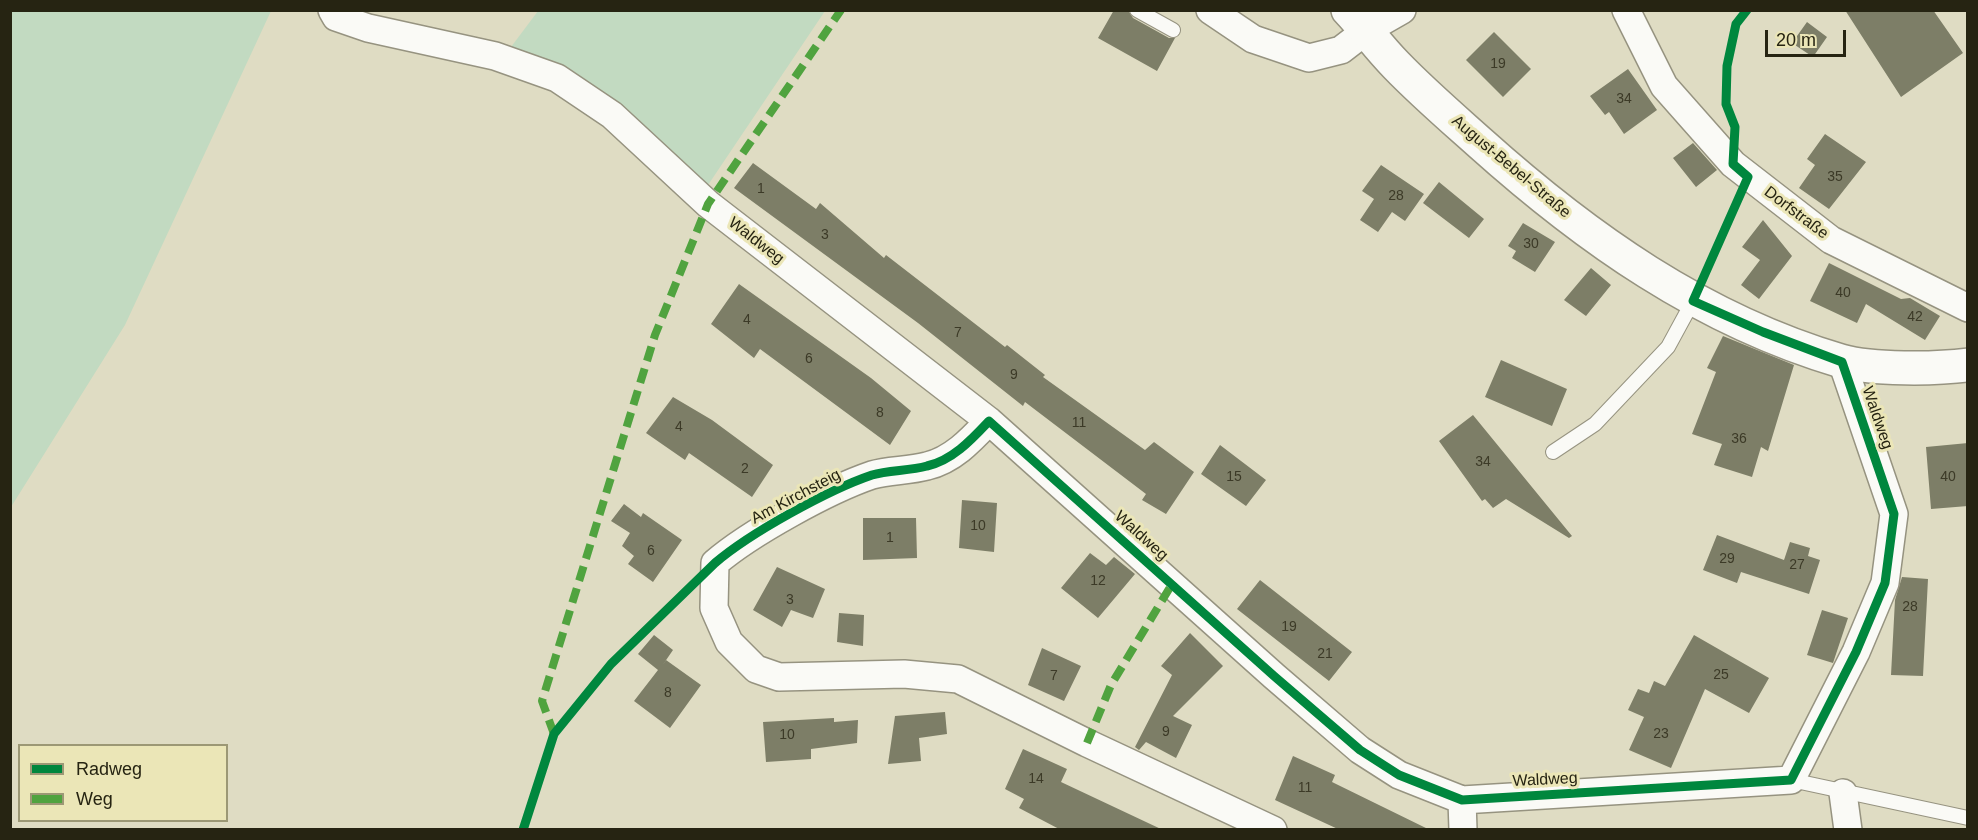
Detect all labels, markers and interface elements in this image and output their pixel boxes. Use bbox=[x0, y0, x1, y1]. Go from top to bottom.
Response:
scale bar bbox=[1768, 18, 1849, 56]
text: 20 m bbox=[1776, 30, 1816, 50]
house number: 19 bbox=[1490, 56, 1506, 72]
house number: 34 bbox=[1616, 91, 1632, 107]
street label: August-Bebel-Straße bbox=[1448, 112, 1574, 222]
house number: 35 bbox=[1827, 169, 1843, 185]
house number: 1 bbox=[757, 181, 765, 197]
street label: Dorfstraße bbox=[1760, 183, 1832, 243]
house number: 28 bbox=[1388, 188, 1404, 204]
street label: Waldweg bbox=[724, 213, 788, 269]
house number: 3 bbox=[821, 227, 829, 243]
house number: 30 bbox=[1523, 236, 1539, 252]
house number: 40 bbox=[1835, 285, 1851, 301]
house number: 42 bbox=[1907, 309, 1923, 325]
house number: 4 bbox=[743, 312, 751, 328]
house number: 7 bbox=[954, 325, 962, 341]
house number: 6 bbox=[805, 351, 813, 367]
house number: 9 bbox=[1010, 367, 1018, 383]
street label: Waldweg bbox=[1857, 384, 1897, 452]
house number: 8 bbox=[876, 405, 884, 421]
house number: 11 bbox=[1072, 415, 1086, 431]
house number: 4 bbox=[675, 419, 683, 435]
house number: 36 bbox=[1731, 431, 1747, 447]
house number: 34 bbox=[1475, 454, 1491, 470]
house number: 2 bbox=[741, 461, 749, 477]
street label: Am Kirchsteig bbox=[748, 465, 844, 529]
house number: 15 bbox=[1226, 469, 1242, 485]
house number: 40 bbox=[1940, 469, 1956, 485]
street label: Waldweg bbox=[1110, 507, 1172, 565]
house number: 10 bbox=[970, 518, 986, 534]
house number: 1 bbox=[886, 530, 894, 546]
house number: 6 bbox=[647, 543, 655, 559]
house number: 29 bbox=[1719, 551, 1735, 567]
house number: 27 bbox=[1789, 557, 1805, 573]
house number: 12 bbox=[1090, 573, 1106, 589]
house number: 3 bbox=[786, 592, 794, 608]
house number: 28 bbox=[1902, 599, 1918, 615]
house number: 19 bbox=[1281, 619, 1297, 635]
house number: 21 bbox=[1317, 646, 1333, 662]
house number: 25 bbox=[1713, 667, 1729, 683]
house number: 7 bbox=[1050, 668, 1058, 684]
house number: 8 bbox=[664, 685, 672, 701]
house number: 9 bbox=[1162, 724, 1170, 740]
house number: 23 bbox=[1653, 726, 1669, 742]
house number: 10 bbox=[779, 727, 795, 743]
legend bbox=[18, 744, 228, 822]
text: Radweg bbox=[76, 759, 142, 779]
street label: Waldweg bbox=[1512, 769, 1578, 791]
house number: 14 bbox=[1028, 771, 1044, 787]
house number: 11 bbox=[1298, 780, 1312, 796]
text: Weg bbox=[76, 789, 113, 809]

